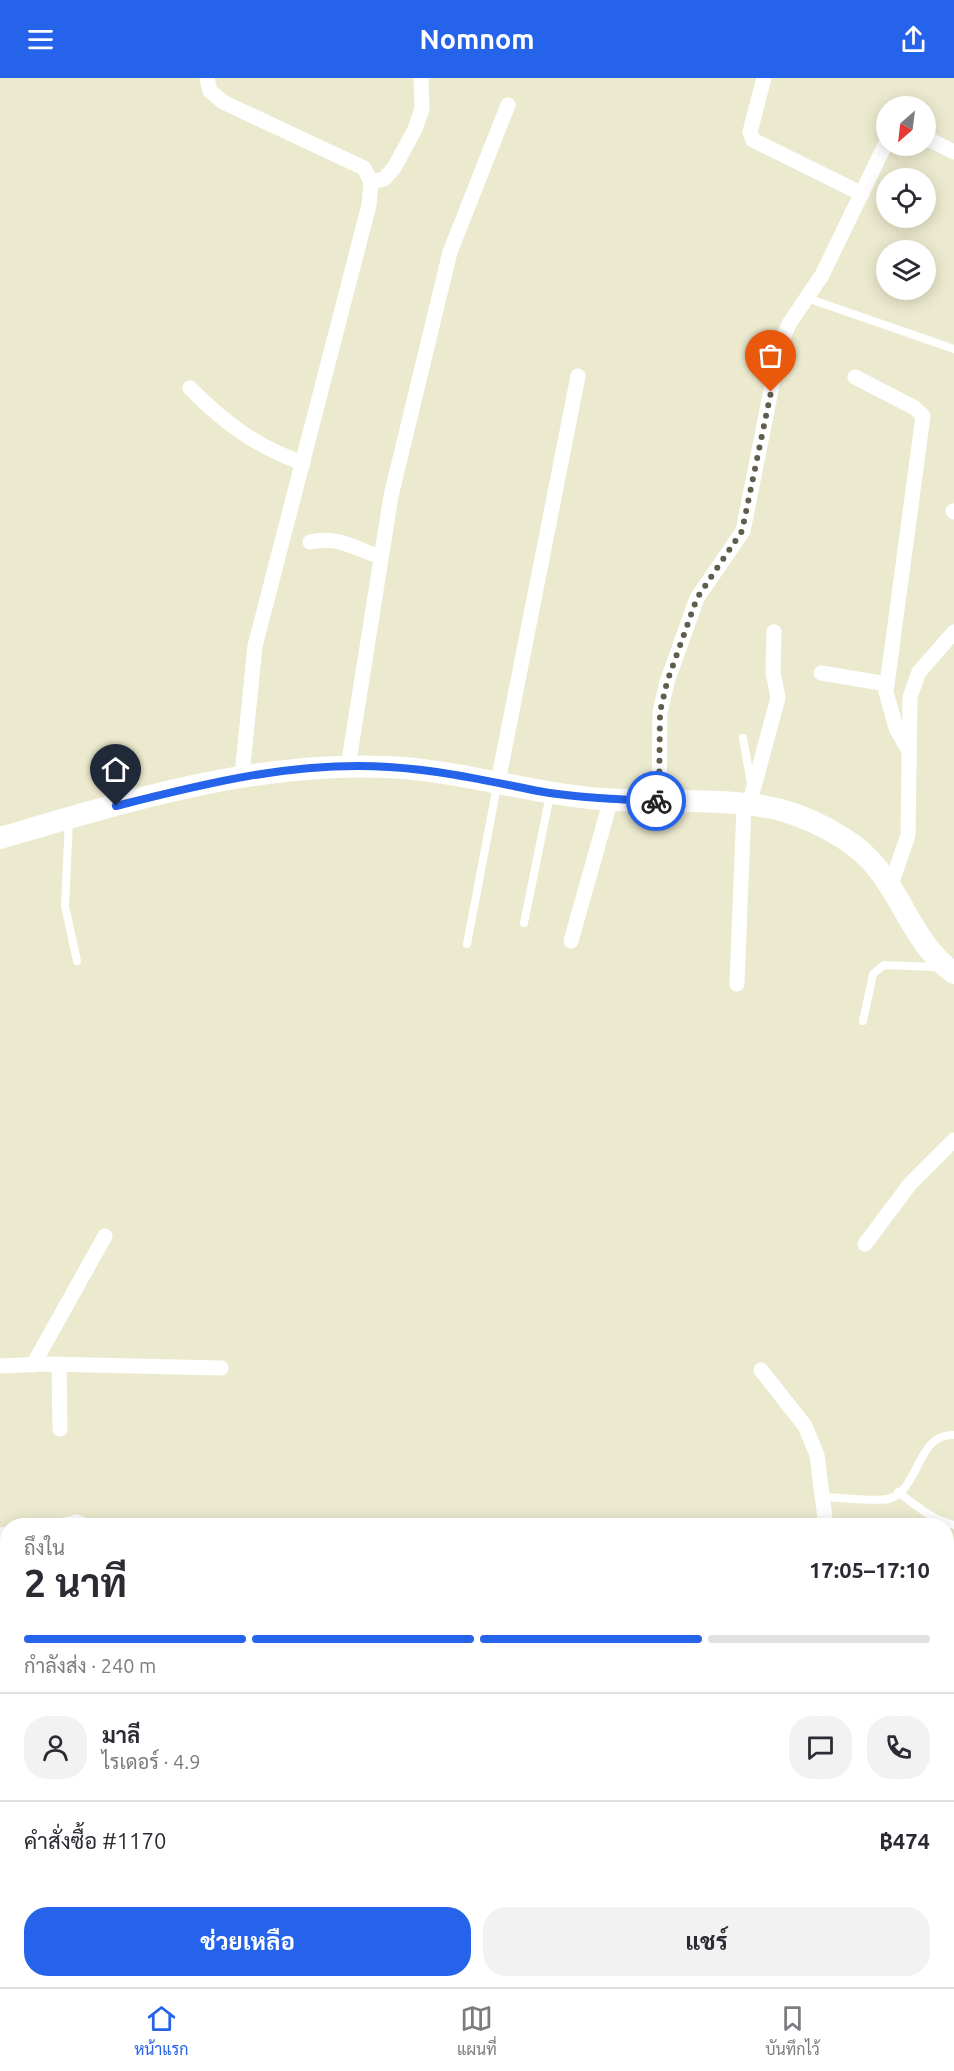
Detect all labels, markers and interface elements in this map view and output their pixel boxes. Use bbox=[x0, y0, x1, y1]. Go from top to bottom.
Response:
icon: menu bbox=[24, 23, 57, 56]
icon: share bbox=[897, 23, 930, 56]
text: Nomnom bbox=[420, 24, 535, 54]
north arrow bbox=[876, 96, 936, 156]
map controls bbox=[876, 96, 936, 300]
button: locate bbox=[876, 168, 936, 228]
button: layers bbox=[876, 240, 936, 300]
pin bbox=[745, 330, 796, 392]
icon: bag bbox=[754, 339, 787, 372]
pin bbox=[90, 744, 141, 806]
icon: home bbox=[99, 753, 132, 786]
courier bbox=[626, 771, 686, 831]
icon: bike bbox=[640, 785, 673, 818]
text: ถึงใน bbox=[24, 1536, 65, 1559]
text: 17:05–17:10 bbox=[809, 1557, 930, 1582]
text: 2 นาที bbox=[24, 1561, 127, 1604]
text: กำลังส่ง · 240 m bbox=[24, 1654, 156, 1677]
button: person bbox=[24, 1716, 87, 1779]
button: chat bbox=[789, 1716, 852, 1779]
button: phone bbox=[867, 1716, 930, 1779]
text: มาลี bbox=[102, 1722, 140, 1747]
text: ไรเดอร์ · 4.9 bbox=[102, 1750, 201, 1773]
text: คำสั่งซื้อ #1170 bbox=[24, 1828, 166, 1853]
text: ฿474 bbox=[880, 1828, 930, 1853]
button: ช่วยเหลือ bbox=[24, 1907, 471, 1976]
button: แชร์ bbox=[483, 1907, 930, 1976]
tab: หน้าแรก bbox=[134, 2002, 189, 2059]
tab: แผนที่ bbox=[457, 2002, 497, 2059]
tab: บันทึกไว้ bbox=[765, 2002, 820, 2059]

